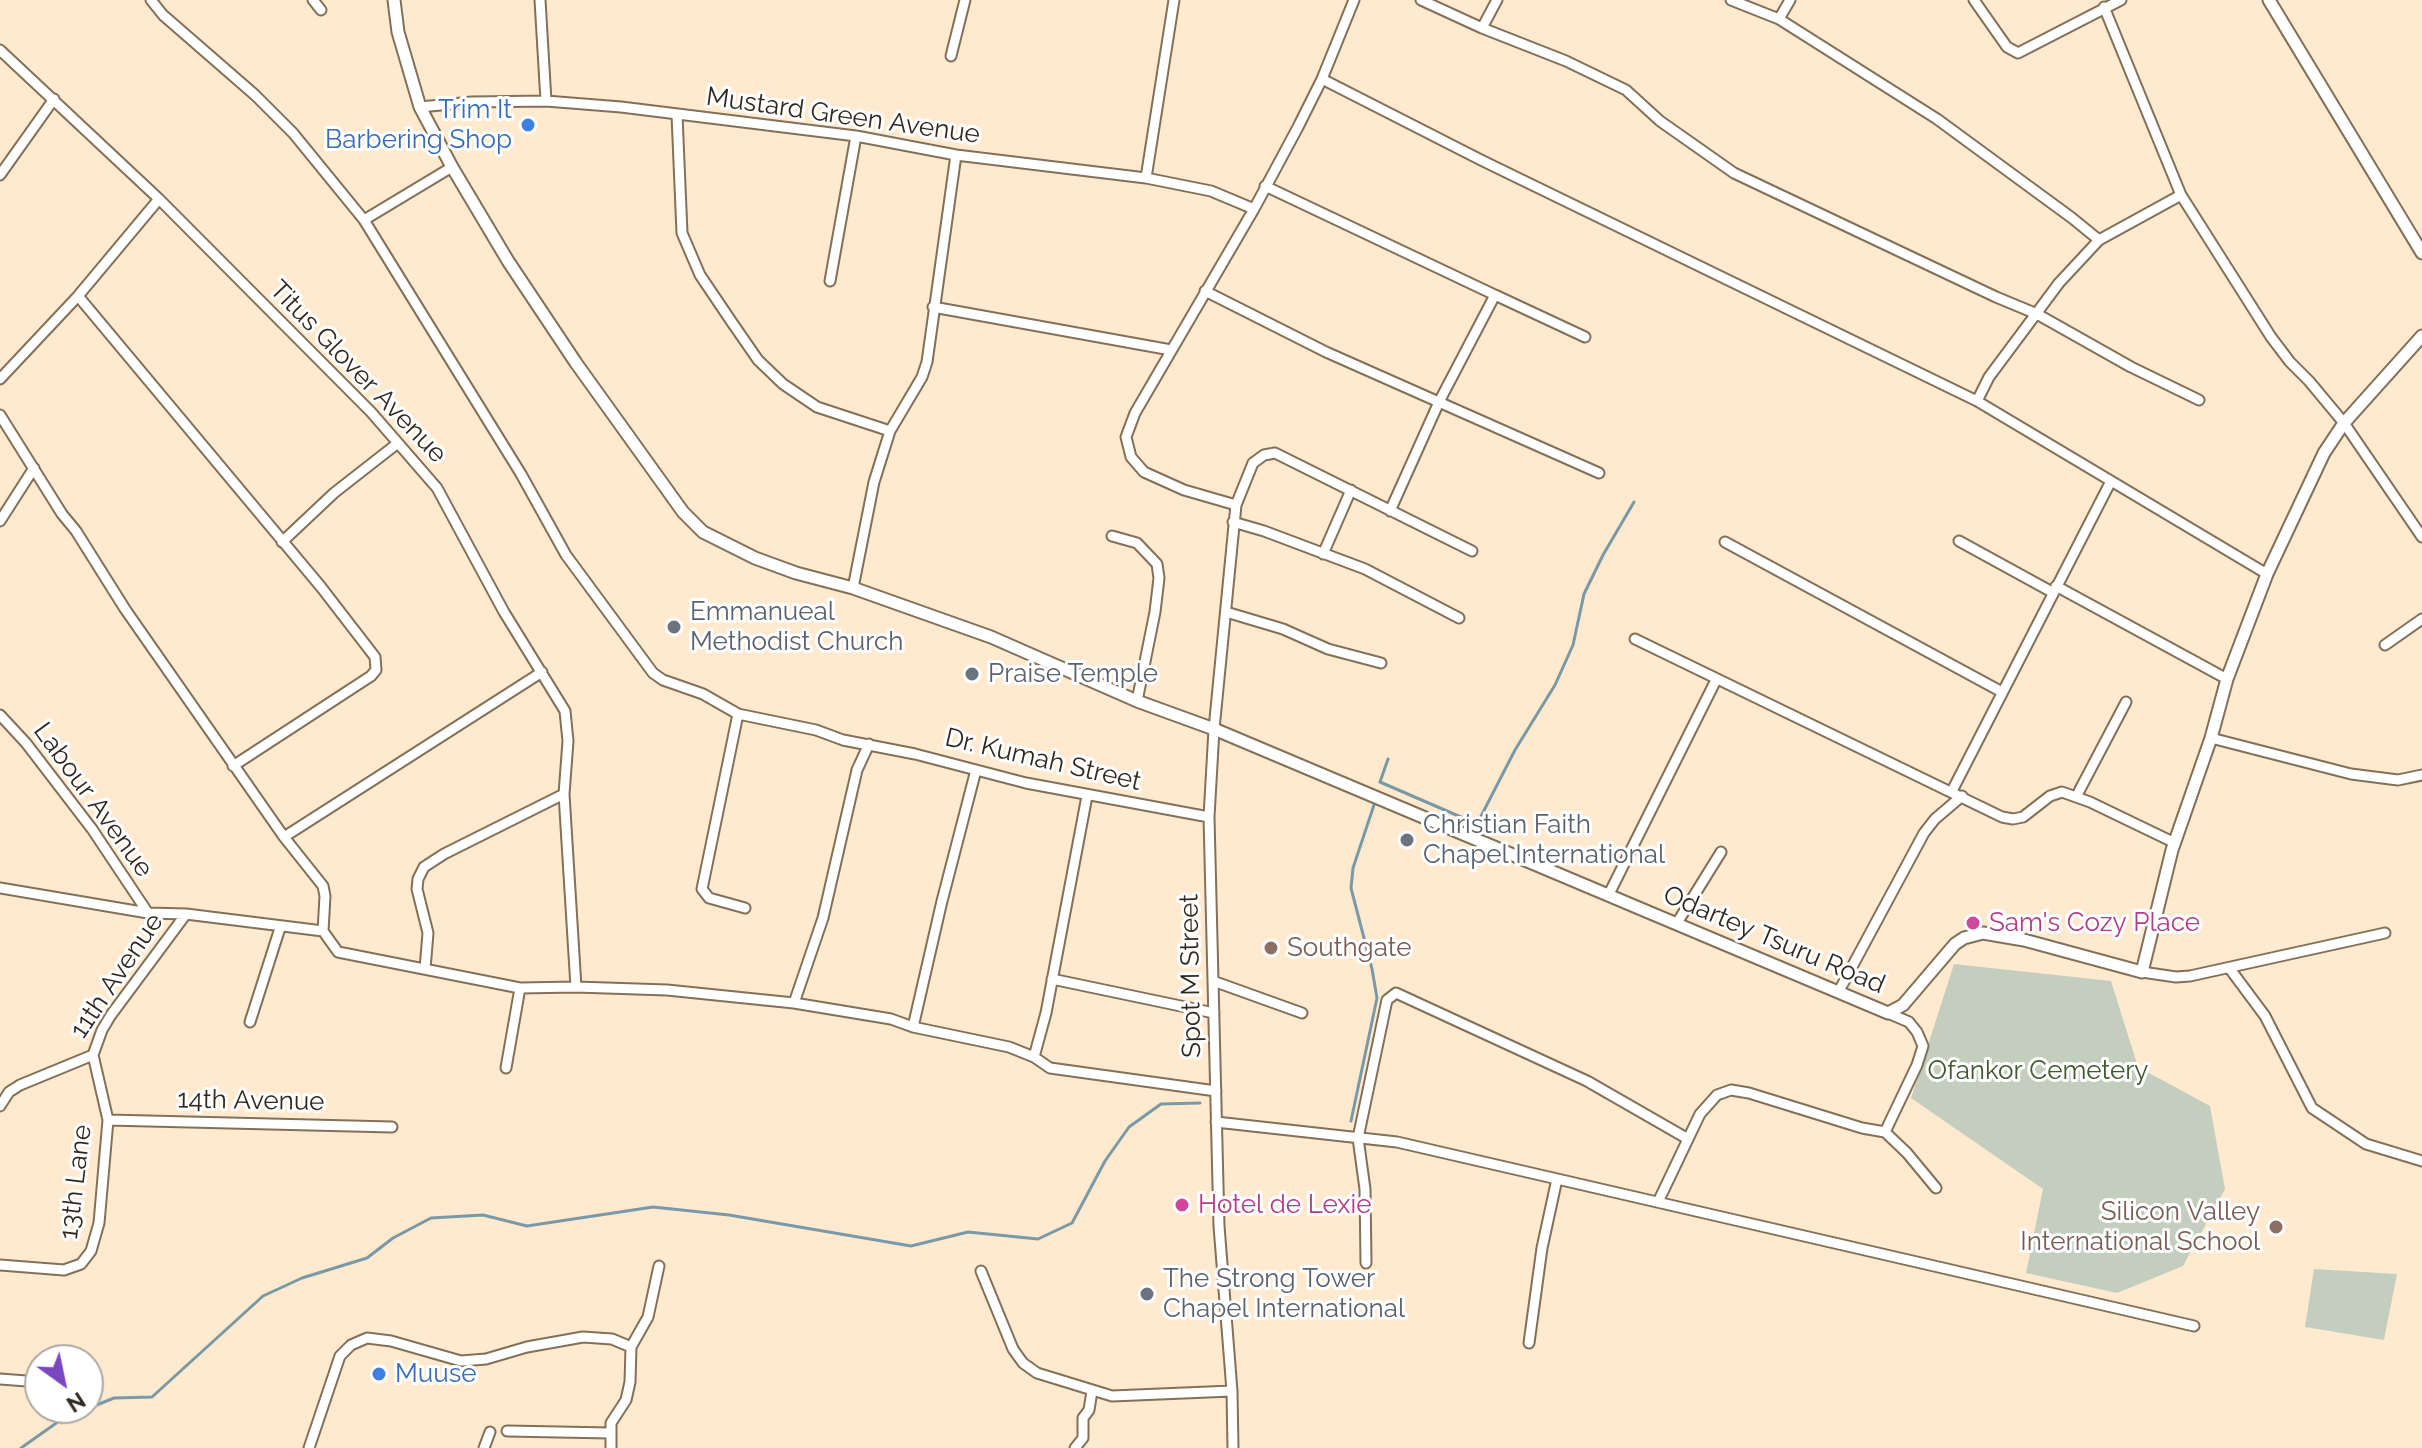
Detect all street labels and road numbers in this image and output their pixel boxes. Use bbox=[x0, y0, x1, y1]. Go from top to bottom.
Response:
street label: Mustard Green Avenue bbox=[704, 81, 982, 151]
street label: Titus Glover Avenue bbox=[263, 274, 453, 470]
street label: Labour Avenue bbox=[27, 717, 159, 883]
street label: Dr. Kumah Street bbox=[942, 722, 1144, 798]
street label: Odartey Tsuru Road bbox=[1658, 879, 1890, 1001]
street label: Spot M Street bbox=[1174, 894, 1208, 1058]
street label: 11th Avenue bbox=[64, 908, 170, 1044]
street label: 14th Avenue bbox=[177, 1084, 325, 1118]
street label: 13th Lane bbox=[53, 1123, 99, 1241]

